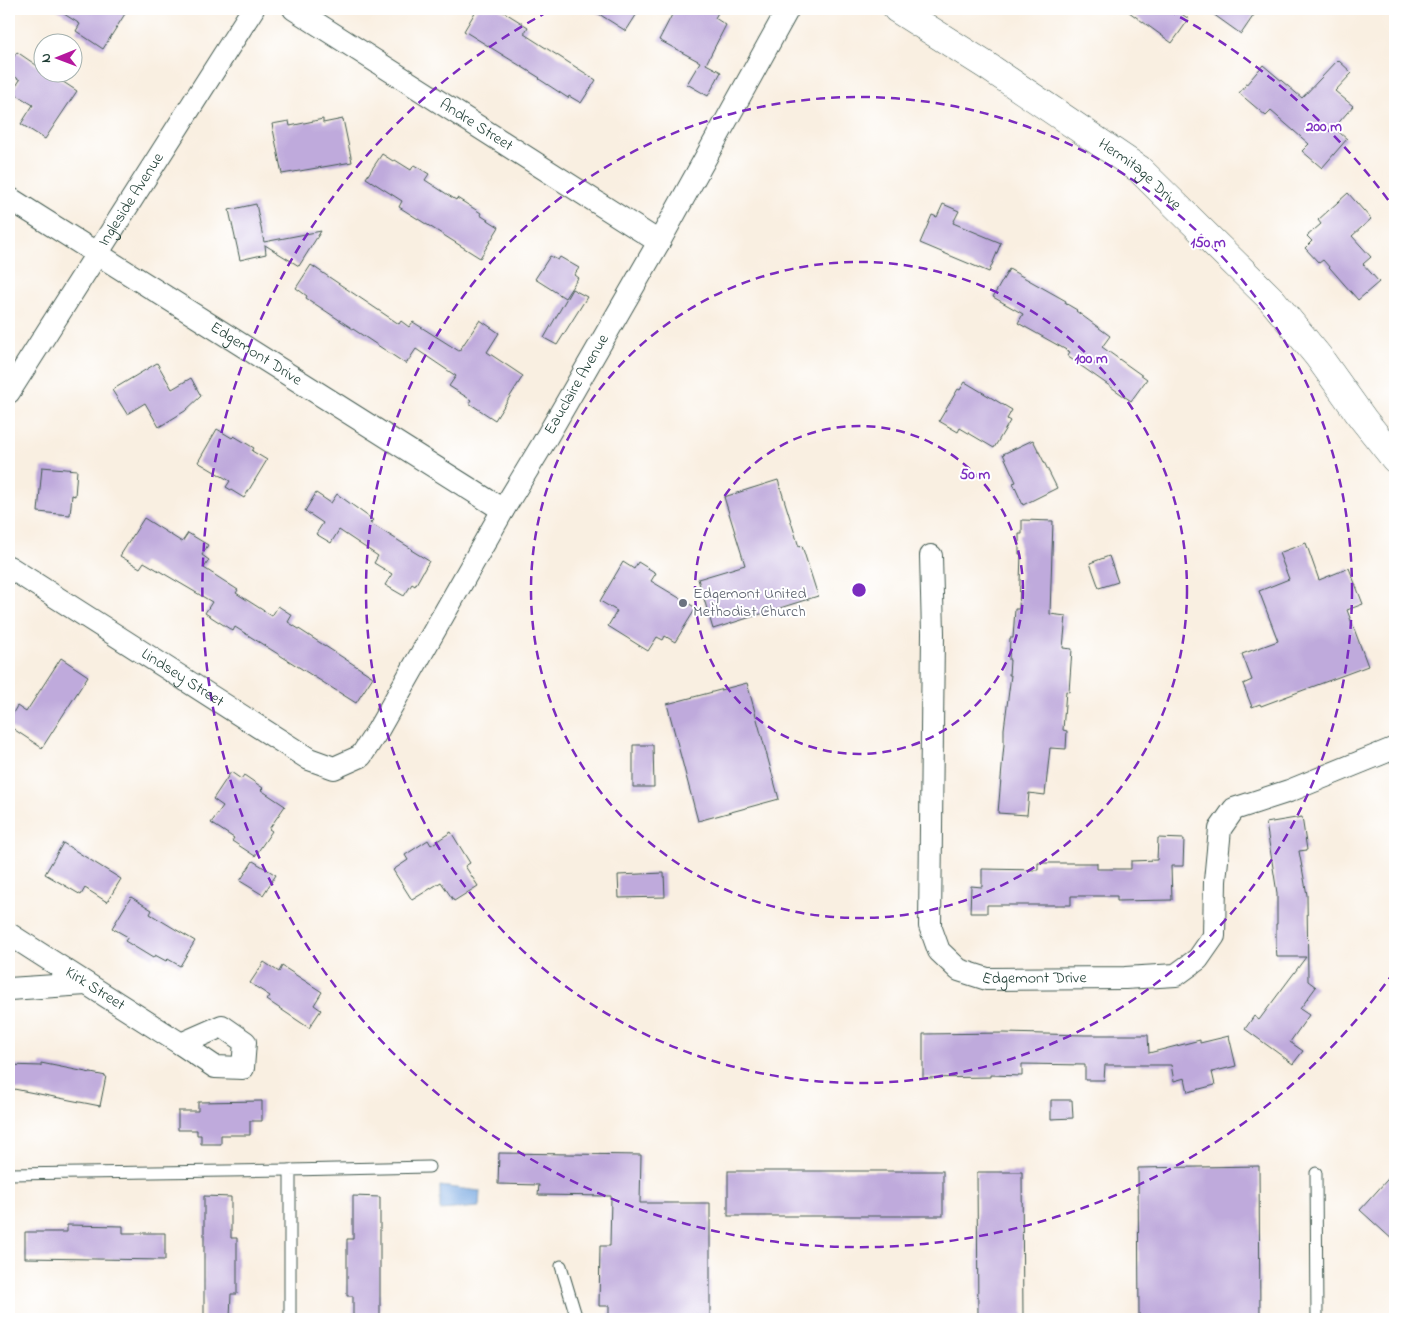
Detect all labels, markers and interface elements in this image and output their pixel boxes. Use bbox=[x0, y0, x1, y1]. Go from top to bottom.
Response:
north arrow bbox=[32, 32, 82, 82]
text: N bbox=[36, 53, 57, 63]
street label: Andre Street bbox=[435, 93, 518, 158]
text: 200 m bbox=[1305, 116, 1342, 138]
street label: Hermitage Drive bbox=[1093, 132, 1187, 217]
street label: Ingleside Avenue bbox=[93, 147, 171, 251]
text: 150 m bbox=[1190, 232, 1226, 254]
street label: Edgemont Drive bbox=[205, 316, 307, 392]
street label: Eauclaire Avenue bbox=[538, 329, 616, 439]
text: 100 m bbox=[1074, 348, 1108, 370]
text: 50 m bbox=[960, 464, 991, 486]
centre of rings bbox=[850, 581, 868, 599]
place label: Edgemont United Methodist Church bbox=[693, 582, 806, 624]
marker: Edgemont United Methodist Church bbox=[677, 597, 689, 609]
street label: Lindsey Street bbox=[136, 643, 229, 714]
street label: Kirk Street bbox=[60, 961, 130, 1017]
street label: Edgemont Drive bbox=[979, 966, 1088, 992]

